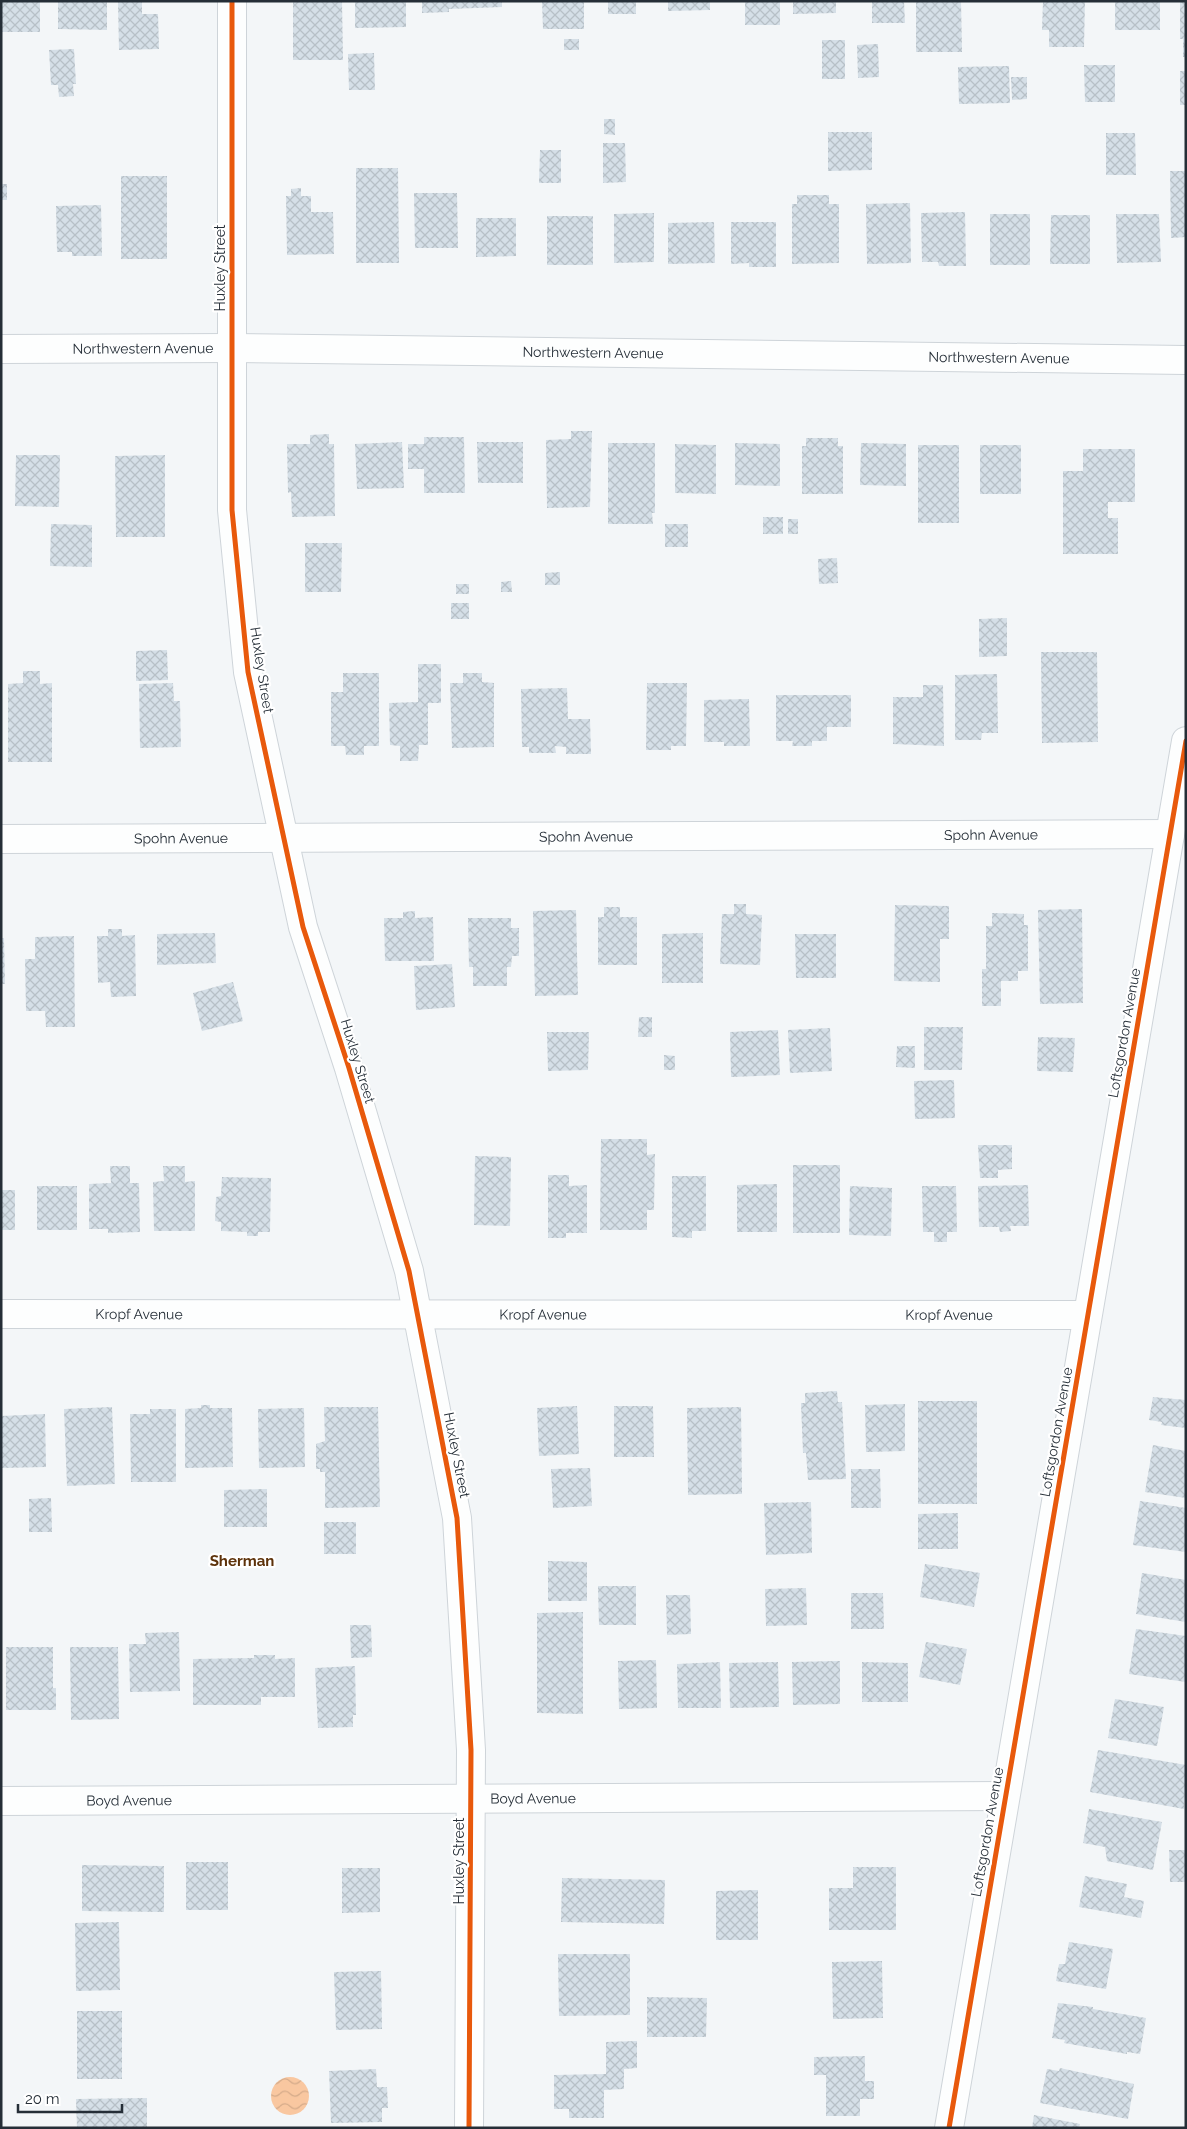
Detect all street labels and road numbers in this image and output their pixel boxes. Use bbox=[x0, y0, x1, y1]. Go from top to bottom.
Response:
street label: Huxley Street bbox=[212, 224, 228, 312]
street label: Northwestern Avenue bbox=[72, 340, 214, 357]
street label: Northwestern Avenue bbox=[522, 344, 664, 361]
street label: Northwestern Avenue bbox=[928, 349, 1070, 367]
street label: Huxley Street bbox=[247, 626, 277, 715]
street label: Spohn Avenue bbox=[944, 827, 1038, 843]
street label: Spohn Avenue bbox=[539, 828, 633, 845]
street label: Spohn Avenue bbox=[134, 830, 228, 846]
street label: Loftsgordon Avenue bbox=[1105, 967, 1143, 1099]
street label: Huxley Street bbox=[338, 1017, 378, 1105]
street label: Kropf Avenue bbox=[95, 1306, 183, 1322]
street label: Kropf Avenue bbox=[499, 1306, 587, 1323]
street label: Kropf Avenue bbox=[905, 1307, 993, 1323]
street label: Loftsgordon Avenue bbox=[1037, 1366, 1075, 1498]
street label: Huxley Street bbox=[441, 1411, 473, 1500]
street label: Loftsgordon Avenue bbox=[968, 1766, 1006, 1898]
street label: Boyd Avenue bbox=[490, 1790, 576, 1807]
street label: Boyd Avenue bbox=[86, 1792, 172, 1809]
street label: Huxley Street bbox=[451, 1817, 467, 1905]

